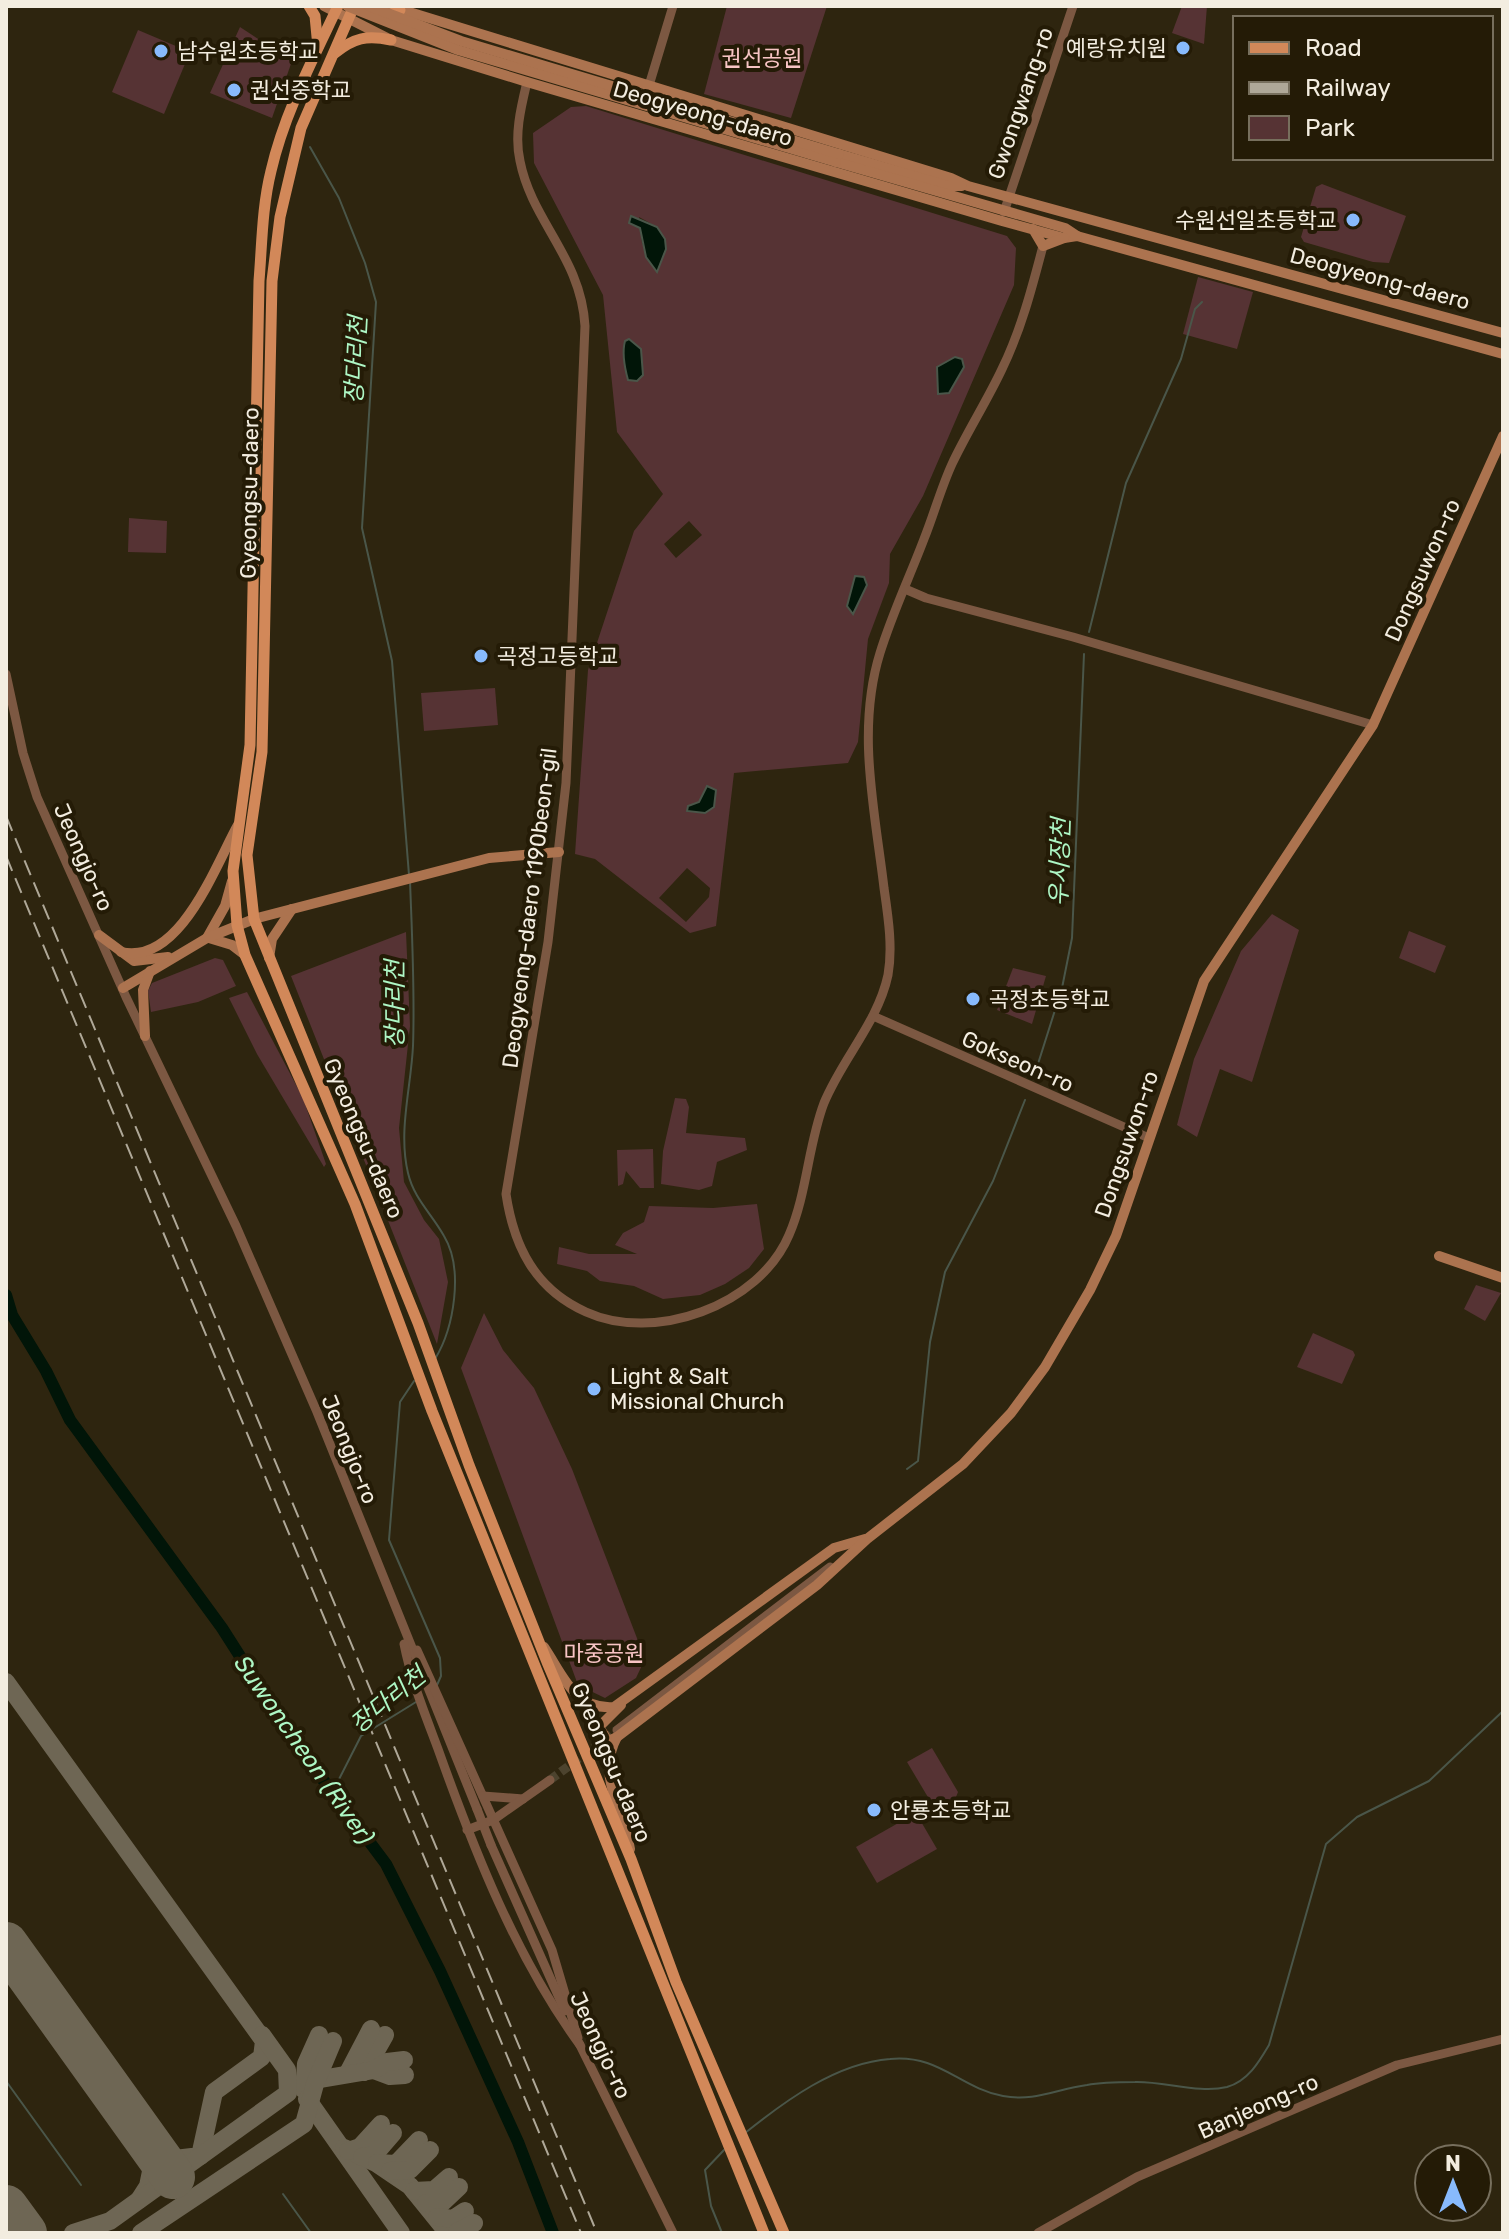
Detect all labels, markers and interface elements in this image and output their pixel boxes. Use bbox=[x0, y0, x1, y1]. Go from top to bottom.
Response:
legend bbox=[1233, 16, 1493, 160]
street label: Gwongwang-ro bbox=[982, 24, 1059, 183]
text: Road bbox=[1305, 34, 1362, 62]
place label: 예랑유치원 bbox=[1066, 35, 1167, 62]
place label: 남수원초등학교 bbox=[177, 38, 319, 65]
marker: 예랑유치원 bbox=[1174, 39, 1192, 57]
marker: 남수원초등학교 bbox=[152, 42, 170, 60]
park label: 권선공원 bbox=[722, 45, 802, 72]
text: Railway bbox=[1305, 74, 1391, 102]
street label: Deogyeong-daero bbox=[610, 75, 796, 152]
place label: 권선중학교 bbox=[250, 77, 351, 104]
marker: 권선중학교 bbox=[225, 81, 243, 99]
text: Park bbox=[1305, 114, 1356, 142]
place label: 수원선일초등학교 bbox=[1175, 207, 1337, 234]
marker: 수원선일초등학교 bbox=[1344, 211, 1362, 229]
street label: Deogyeong-daero bbox=[1287, 241, 1473, 316]
water label: 장다리천 bbox=[340, 312, 372, 405]
street label: Gyeongsu-daero bbox=[235, 407, 264, 579]
street label: Dongsuwon-ro bbox=[1379, 495, 1466, 646]
place label: 곡정고등학교 bbox=[497, 643, 618, 670]
marker: 곡정고등학교 bbox=[472, 647, 490, 665]
street label: Deogyeong-daero 1190beon-gil bbox=[496, 746, 563, 1070]
street label: Jeongjo-ro bbox=[48, 799, 119, 915]
water label: 우시장천 bbox=[1044, 814, 1076, 907]
water label: 장다리천 bbox=[381, 957, 409, 1048]
place label: 곡정초등학교 bbox=[989, 986, 1110, 1013]
marker: 곡정초등학교 bbox=[964, 990, 982, 1008]
street label: Gokseon-ro bbox=[958, 1025, 1078, 1098]
street label: Gyeongsu-daero bbox=[318, 1054, 409, 1222]
street label: Dongsuwon-ro bbox=[1089, 1067, 1164, 1221]
place label: Light & Salt Missional Church bbox=[610, 1363, 784, 1415]
marker: Light & Salt Missional Church bbox=[585, 1380, 603, 1398]
street label: Jeongjo-ro bbox=[315, 1391, 384, 1508]
park label: 마중공원 bbox=[564, 1640, 644, 1667]
water label: Suwoncheon (River) bbox=[228, 1650, 380, 1850]
water label: 장다리천 bbox=[345, 1659, 433, 1739]
street label: Gyeongsu-daero bbox=[566, 1678, 657, 1846]
place label: 안룡초등학교 bbox=[890, 1797, 1011, 1824]
marker: 안룡초등학교 bbox=[865, 1801, 883, 1819]
street label: Jeongjo-ro bbox=[564, 1987, 637, 2103]
street label: Banjeong-ro bbox=[1194, 2068, 1322, 2145]
north arrow bbox=[1413, 2143, 1493, 2223]
text: N bbox=[1445, 2150, 1461, 2177]

